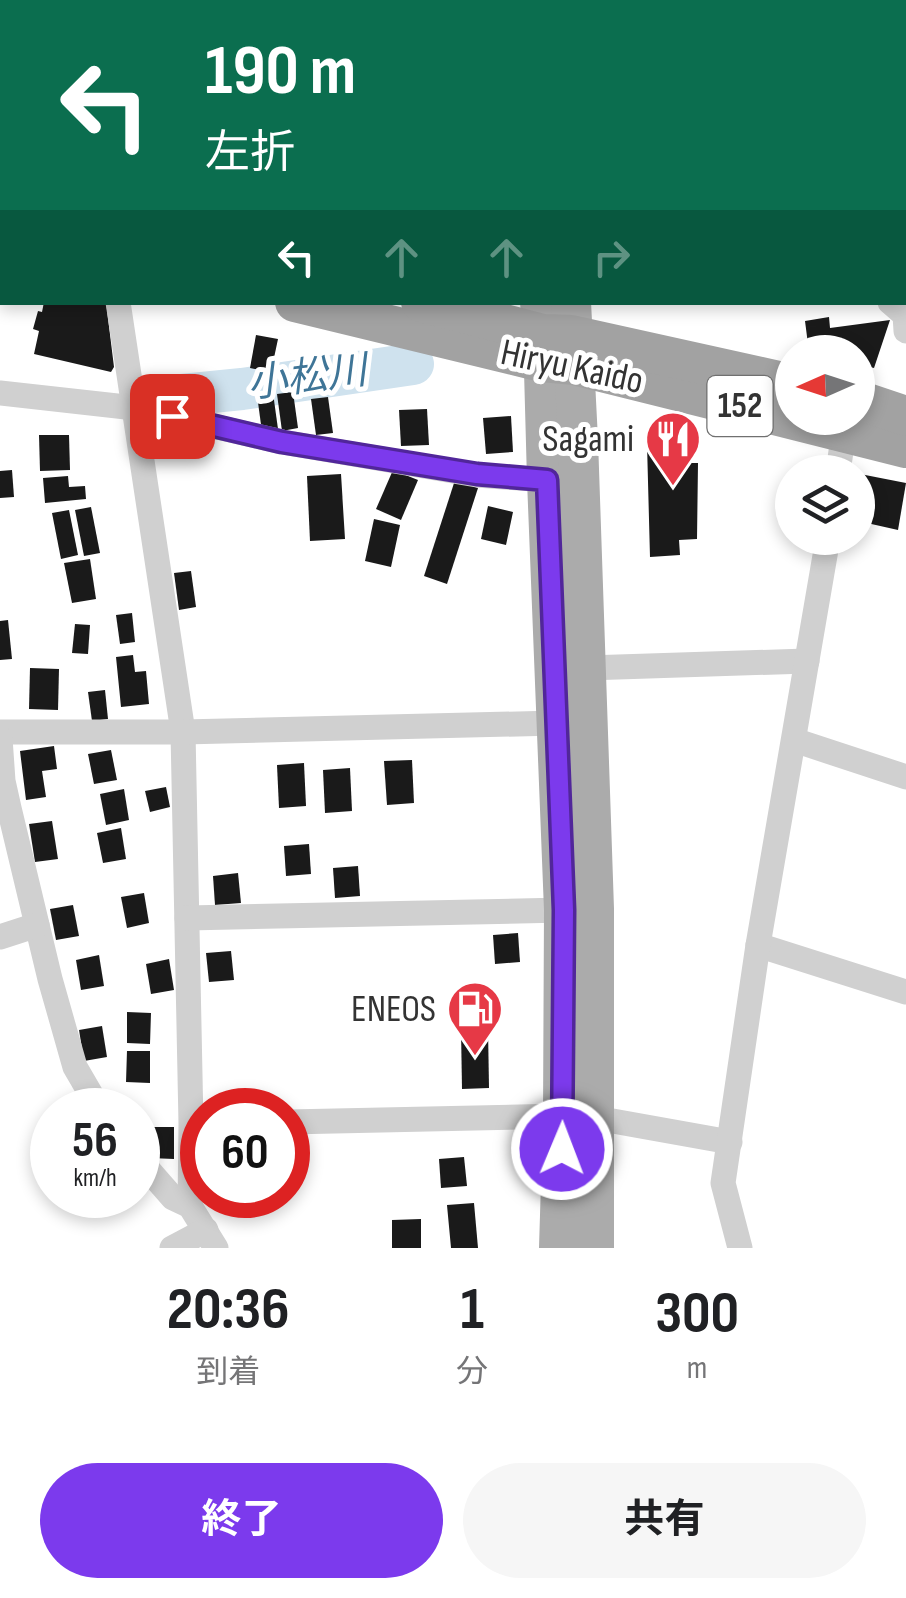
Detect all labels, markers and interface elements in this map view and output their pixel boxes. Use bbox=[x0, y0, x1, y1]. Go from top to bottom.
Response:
text: 190 m bbox=[205, 30, 356, 114]
icon: left bbox=[40, 40, 170, 170]
text: 左折 bbox=[205, 126, 295, 181]
icon: left bbox=[269, 230, 324, 285]
icon: ahead bbox=[374, 230, 429, 285]
icon: ahead bbox=[479, 230, 534, 285]
icon: right bbox=[584, 230, 639, 285]
street label: Hiryu Kaido bbox=[497, 330, 647, 404]
north arrow bbox=[775, 335, 875, 435]
map controls bbox=[775, 335, 875, 555]
water label: 小松川 bbox=[245, 346, 373, 409]
pin bbox=[130, 374, 215, 459]
road number: 152 bbox=[708, 376, 772, 436]
icon: arrive bbox=[145, 389, 200, 444]
restaurant icon: Sagami bbox=[643, 409, 703, 488]
place label: Sagami bbox=[542, 417, 634, 462]
button: layers bbox=[775, 455, 875, 555]
fuel station icon: ENEOS bbox=[445, 979, 505, 1058]
place label: ENEOS bbox=[351, 987, 436, 1032]
speed limit sign: 60 bbox=[180, 1088, 310, 1218]
position arrow bbox=[510, 1097, 614, 1201]
text: 56 bbox=[72, 1111, 118, 1171]
text: km/h bbox=[73, 1163, 117, 1194]
text: 20:36 bbox=[167, 1274, 289, 1346]
text: 1 bbox=[461, 1274, 484, 1346]
text: 300 bbox=[655, 1278, 739, 1350]
text: m bbox=[687, 1349, 707, 1388]
text: 到着 bbox=[196, 1353, 260, 1392]
text: 分 bbox=[456, 1353, 488, 1392]
button: 終了 bbox=[40, 1463, 443, 1578]
button: 共有 bbox=[463, 1463, 866, 1578]

